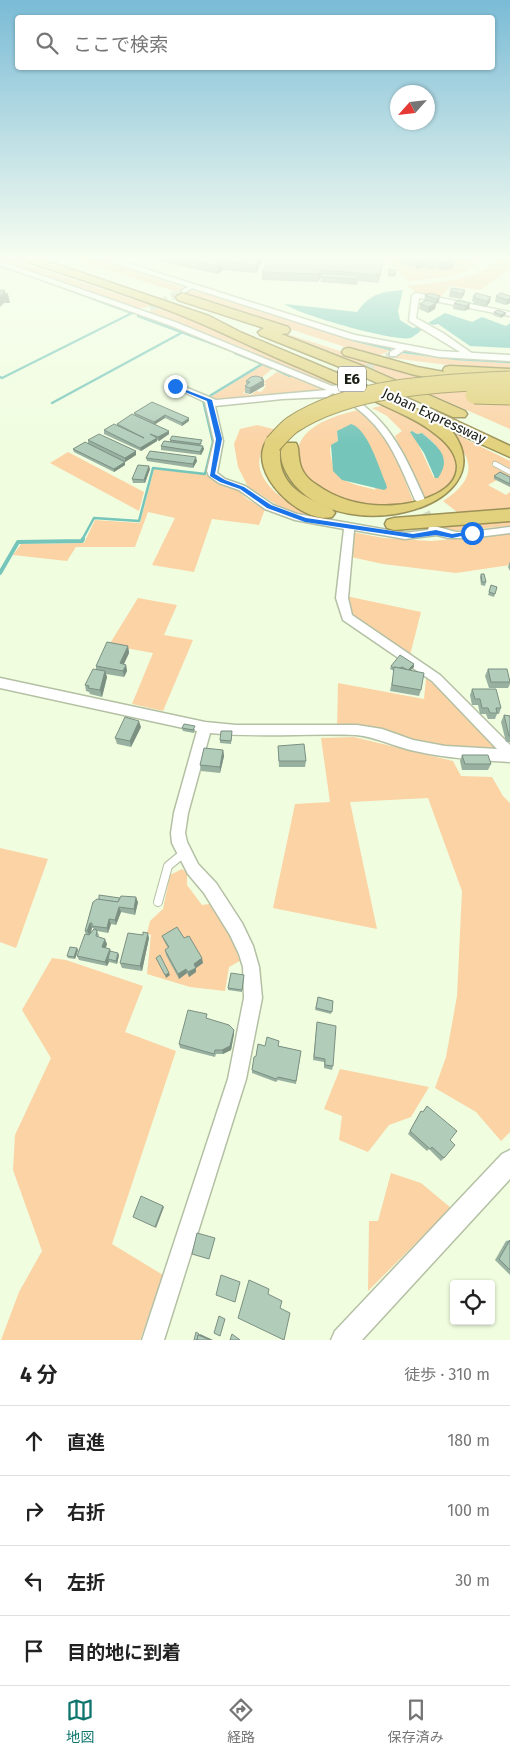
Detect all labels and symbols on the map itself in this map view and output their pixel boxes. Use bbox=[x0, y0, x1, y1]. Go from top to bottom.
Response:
north arrow bbox=[390, 85, 435, 130]
road number: E6 bbox=[338, 366, 366, 392]
route end bbox=[164, 375, 187, 398]
street label: Joban Expressway bbox=[379, 385, 489, 447]
route start bbox=[461, 522, 484, 545]

